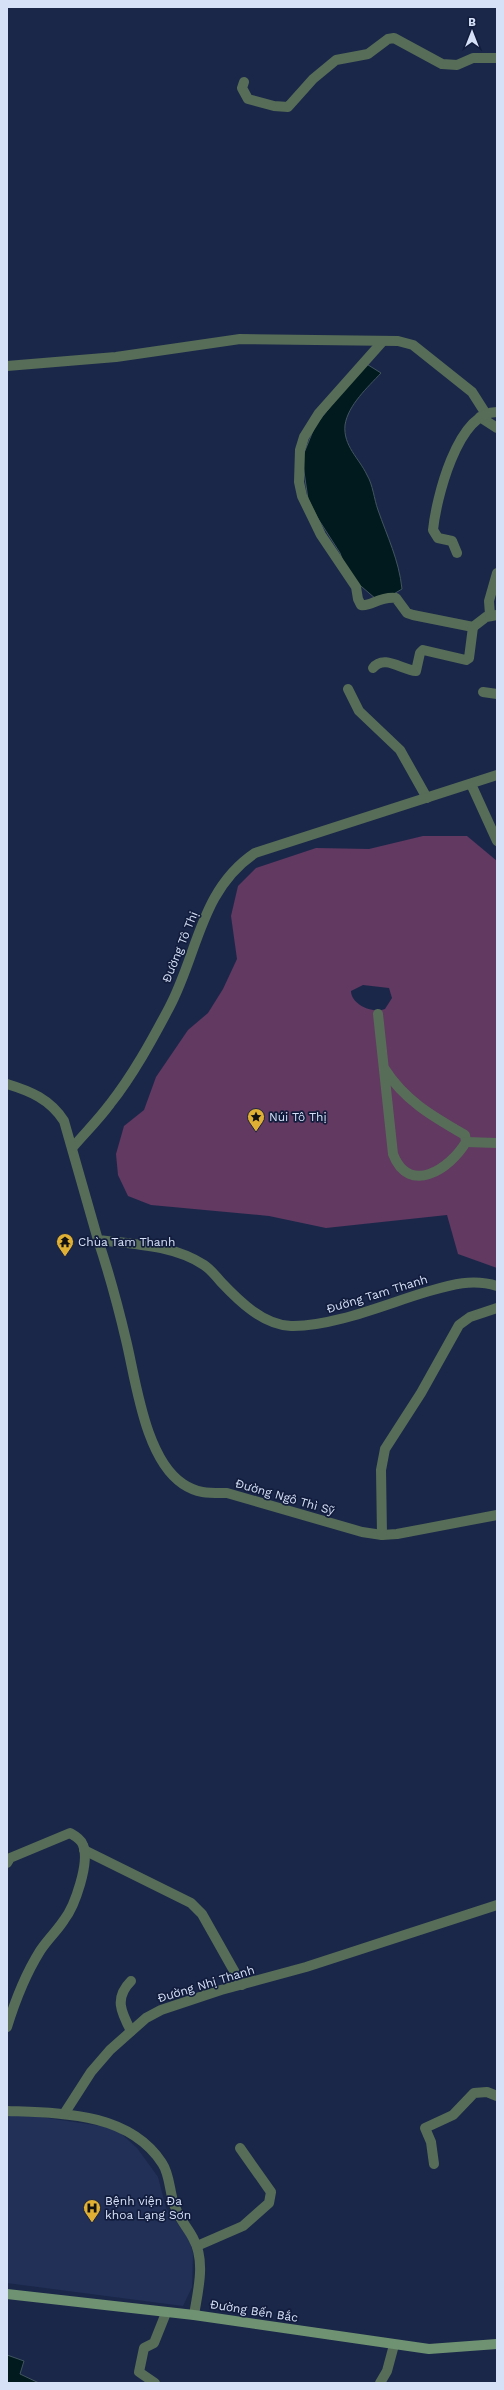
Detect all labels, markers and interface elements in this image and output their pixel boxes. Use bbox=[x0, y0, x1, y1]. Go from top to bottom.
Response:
north arrow bbox=[452, 12, 492, 52]
text: B bbox=[468, 16, 476, 29]
street label: Đường Tô Thị bbox=[159, 909, 201, 985]
place icon: Núi Tô Thị bbox=[246, 1107, 266, 1132]
place label: Núi Tô Thị bbox=[269, 1110, 327, 1124]
temple icon: Chùa Tam Thanh bbox=[55, 1232, 75, 1257]
place label: Chùa Tam Thanh bbox=[78, 1235, 175, 1249]
street label: Đường Tam Thanh bbox=[325, 1272, 429, 1316]
street label: Đường Ngô Thì Sỹ bbox=[234, 1476, 337, 1518]
street label: Đường Nhị Thanh bbox=[156, 1963, 256, 2005]
place label: Bệnh viện Đa khoa Lạng Sơn bbox=[105, 2194, 191, 2222]
hospital icon: Bệnh viện Đa khoa Lạng Sơn bbox=[82, 2198, 102, 2223]
street label: Đường Bến Bắc bbox=[209, 2297, 299, 2325]

